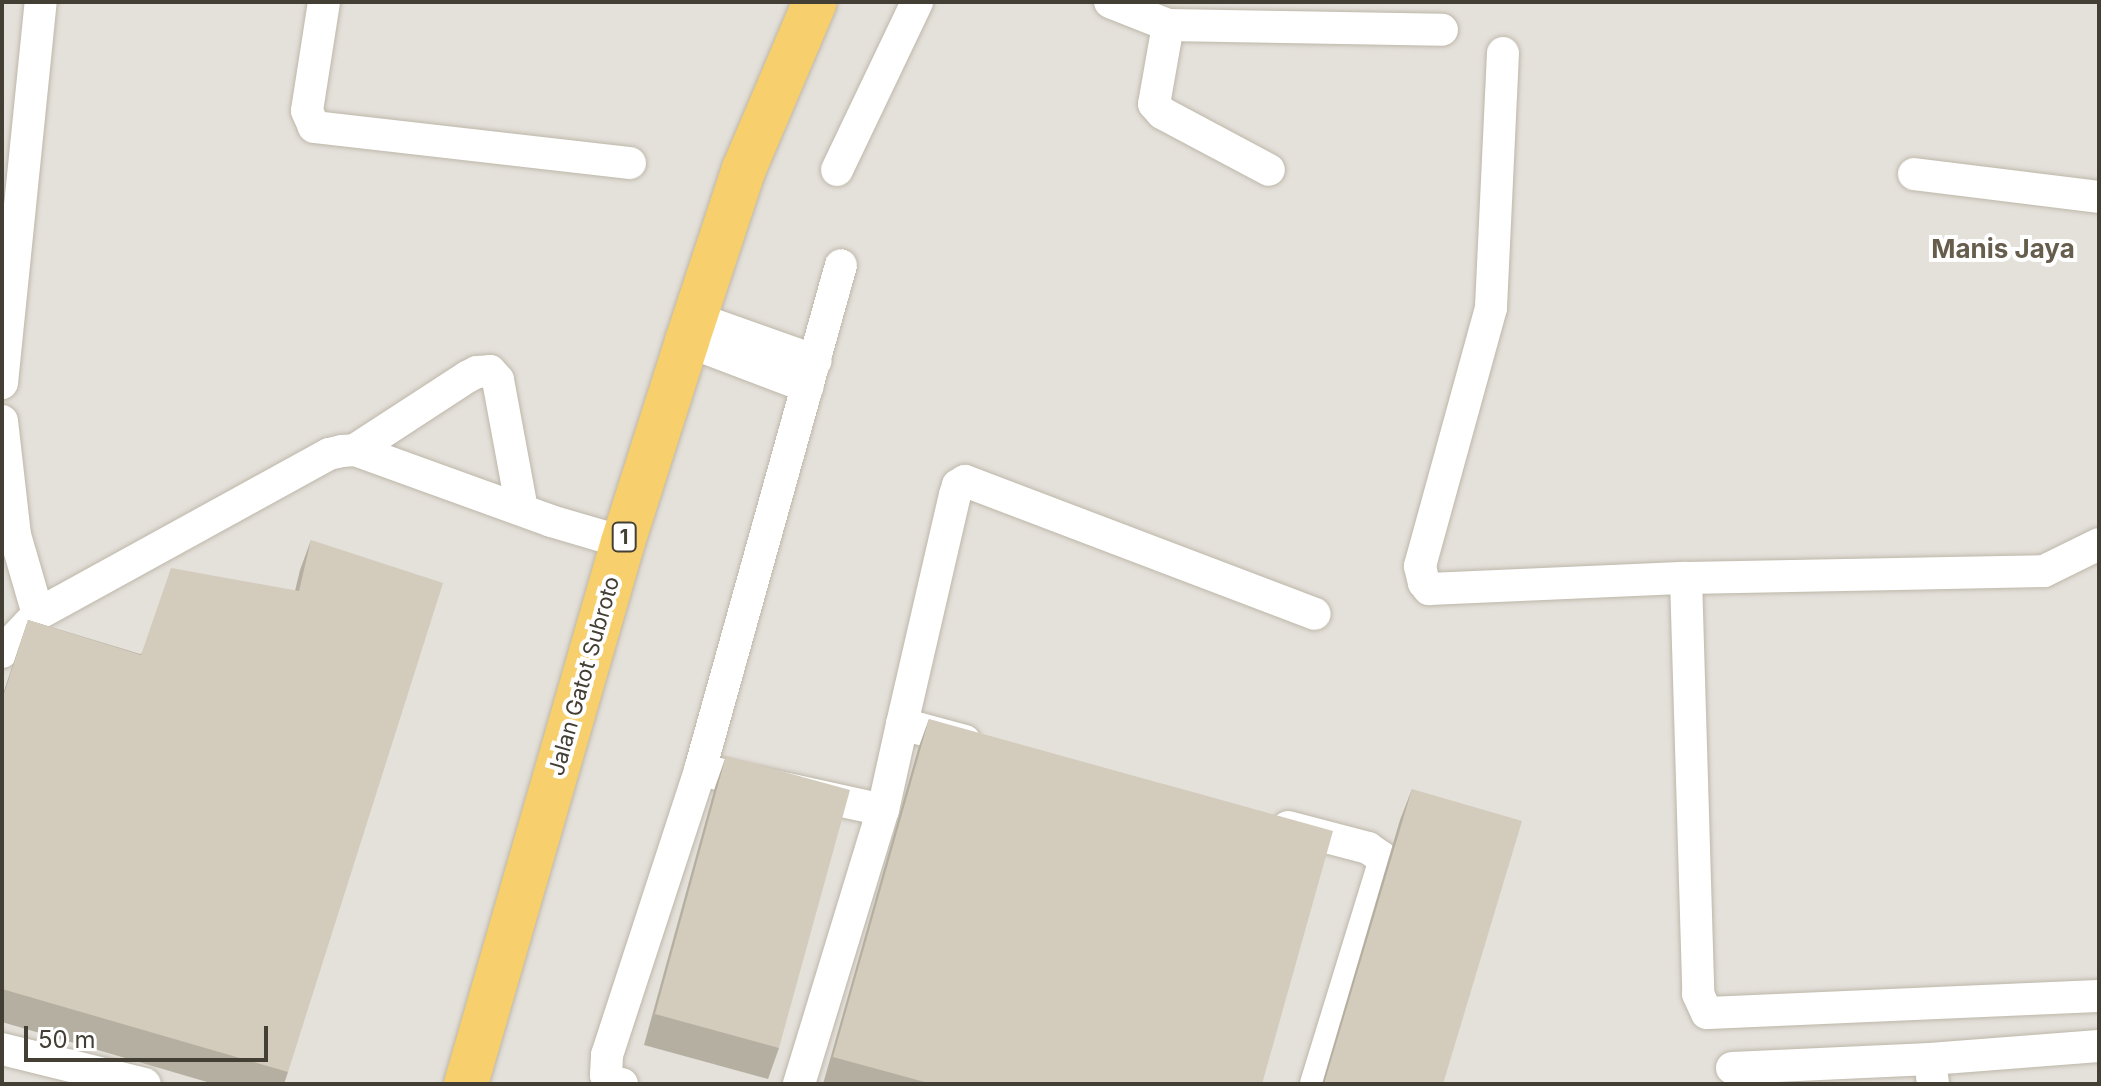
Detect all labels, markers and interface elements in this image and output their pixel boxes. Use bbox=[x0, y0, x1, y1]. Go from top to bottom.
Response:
district label: Manis Jaya bbox=[1931, 233, 2075, 265]
road number: 1 bbox=[610, 521, 638, 553]
street label: Jalan Gatot Subroto bbox=[543, 573, 625, 779]
scale bar bbox=[28, 1010, 272, 1060]
text: 50 m bbox=[38, 1025, 96, 1054]

